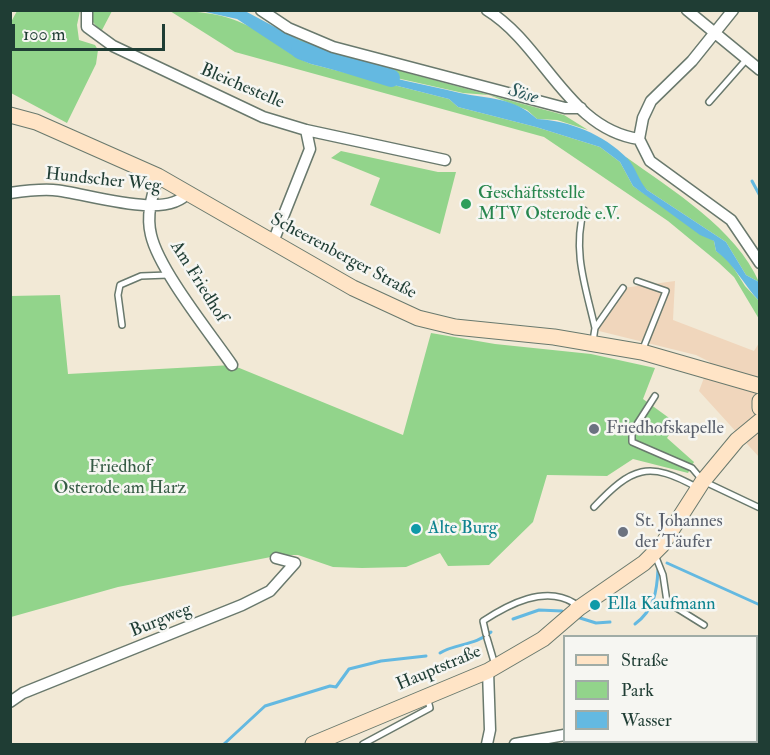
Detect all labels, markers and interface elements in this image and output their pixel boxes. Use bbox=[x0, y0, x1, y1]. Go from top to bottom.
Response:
scale bar bbox=[15, 12, 168, 50]
text: 100 m bbox=[23, 23, 66, 46]
street label: Bleichestelle bbox=[197, 60, 287, 114]
water label: Söse bbox=[505, 79, 541, 111]
street label: Hundscher Weg bbox=[44, 164, 162, 198]
place label: Geschäftsstelle MTV Osterode e.V. bbox=[478, 183, 620, 226]
marker: Geschäftsstelle MTV Osterode e.V. bbox=[459, 197, 473, 211]
street label: Scheerenberger Straße bbox=[266, 209, 420, 305]
street label: Am Friedhof bbox=[165, 237, 231, 327]
place label: Friedhofskapelle bbox=[606, 418, 724, 440]
marker: Friedhofskapelle bbox=[587, 422, 601, 436]
park label: Friedhof Osterode am Harz bbox=[54, 457, 186, 500]
place label: St. Johannes der Täufer bbox=[635, 511, 723, 554]
place label: Alte Burg bbox=[428, 518, 498, 540]
marker: Alte Burg bbox=[409, 522, 423, 536]
marker: St. Johannes der Täufer bbox=[616, 525, 630, 539]
place label: Ella Kaufmann bbox=[607, 594, 715, 616]
marker: Ella Kaufmann bbox=[588, 598, 602, 612]
street label: Burgweg bbox=[127, 599, 195, 643]
legend bbox=[563, 635, 758, 743]
street label: Hauptstraße bbox=[393, 642, 485, 696]
text: Straße bbox=[621, 649, 668, 672]
text: Park bbox=[621, 679, 654, 702]
text: Wasser bbox=[621, 709, 672, 732]

